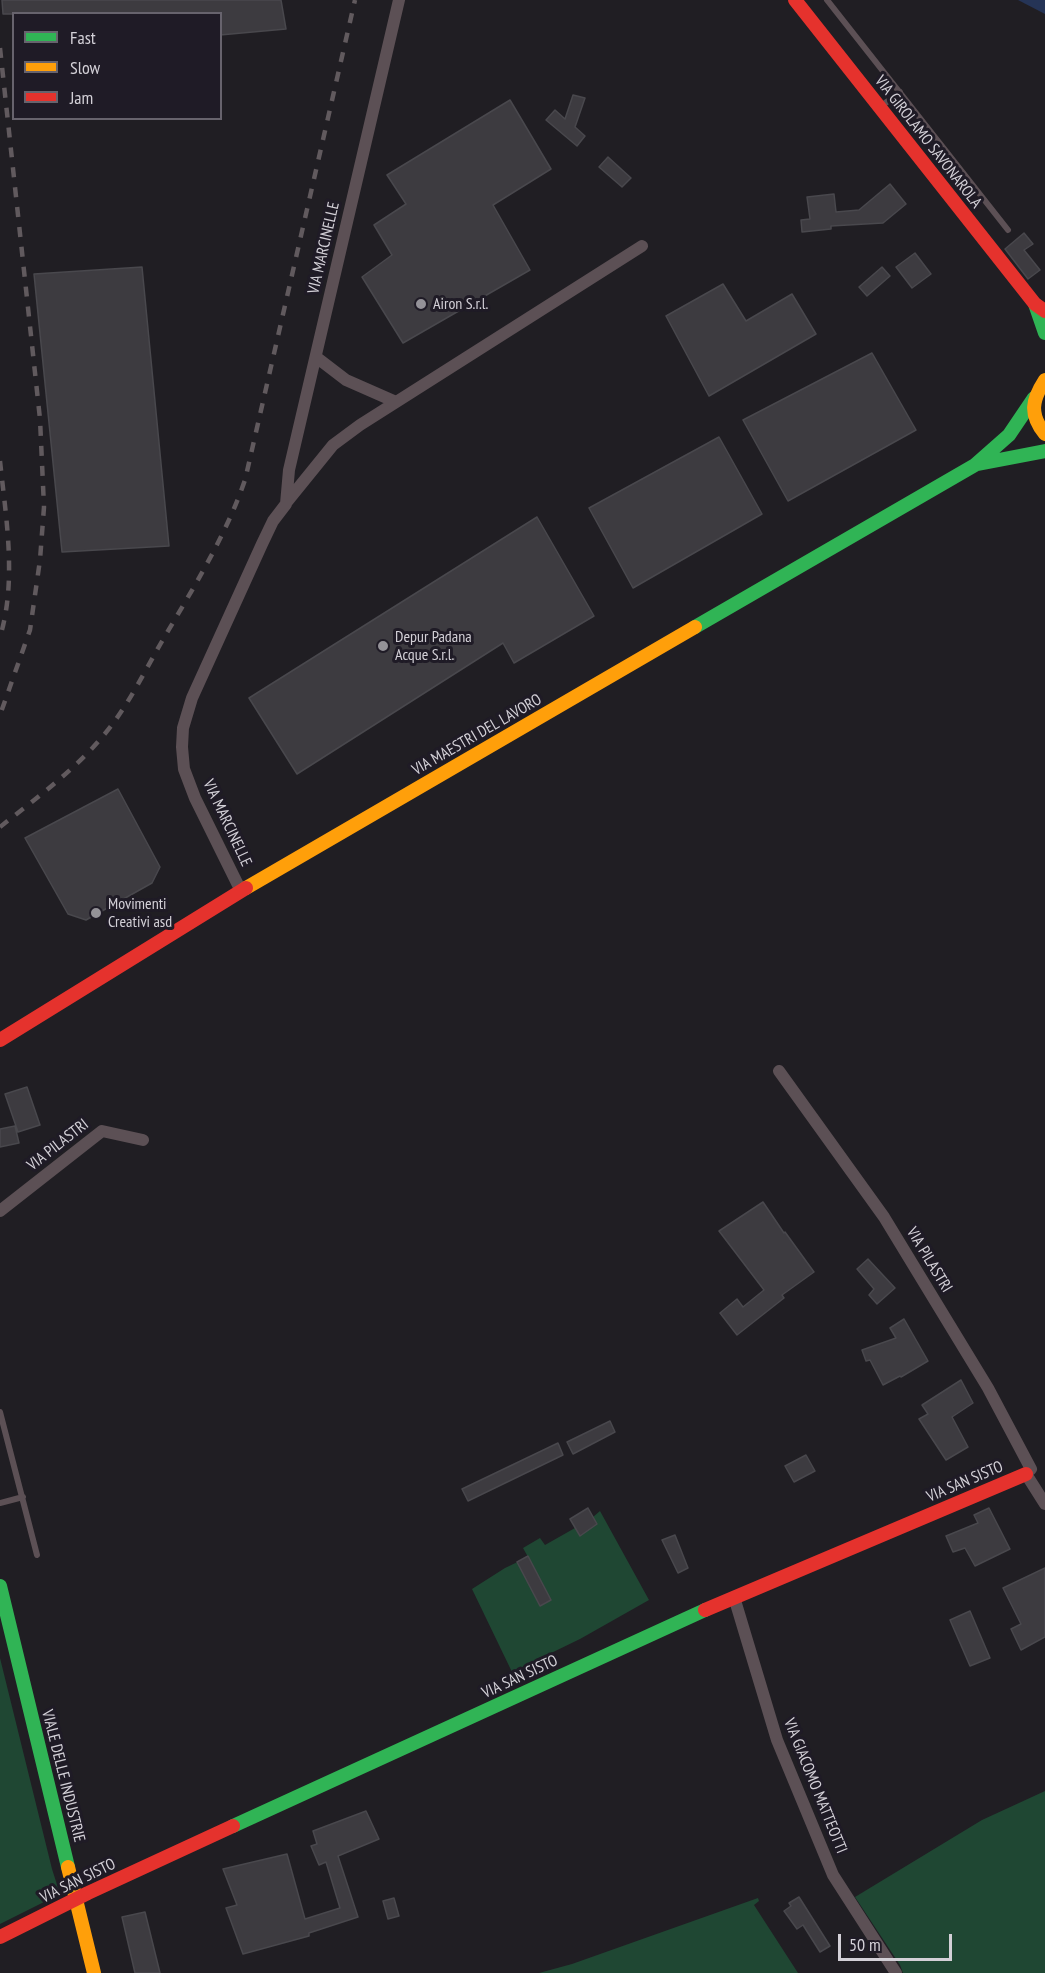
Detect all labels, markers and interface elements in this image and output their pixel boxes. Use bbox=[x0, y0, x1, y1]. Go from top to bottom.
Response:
legend bbox=[12, 12, 222, 120]
text: Fast bbox=[70, 26, 96, 49]
text: Slow bbox=[70, 56, 100, 79]
street label: VIA GIROLAMO SAVONAROLA bbox=[870, 72, 986, 212]
text: Jam bbox=[70, 86, 93, 109]
street label: VIA MARCINELLE bbox=[304, 200, 344, 296]
place label: Airon S.r.l. bbox=[433, 294, 488, 314]
marker: Airon S.r.l. bbox=[414, 297, 428, 311]
place label: Depur Padana Acque S.r.l. bbox=[395, 627, 472, 665]
marker: Depur Padana Acque S.r.l. bbox=[376, 639, 390, 653]
street label: VIA MAESTRI DEL LAVORO bbox=[409, 690, 545, 780]
street label: VIA MARCINELLE bbox=[198, 776, 256, 870]
place label: Movimenti Creativi asd bbox=[108, 894, 172, 932]
marker: Movimenti Creativi asd bbox=[89, 906, 103, 920]
street label: VIA PILASTRI bbox=[23, 1115, 93, 1175]
street label: VIA PILASTRI bbox=[902, 1224, 956, 1296]
street label: VIA SAN SISTO bbox=[924, 1457, 1006, 1507]
street label: VIA SAN SISTO bbox=[479, 1651, 561, 1703]
street label: VIALE DELLE INDUSTRIE bbox=[37, 1708, 89, 1844]
street label: VIA GIACOMO MATTEOTTI bbox=[779, 1716, 851, 1856]
street label: VIA SAN SISTO bbox=[37, 1855, 119, 1907]
scale bar bbox=[841, 1922, 955, 1960]
text: 50 m bbox=[849, 1933, 881, 1956]

